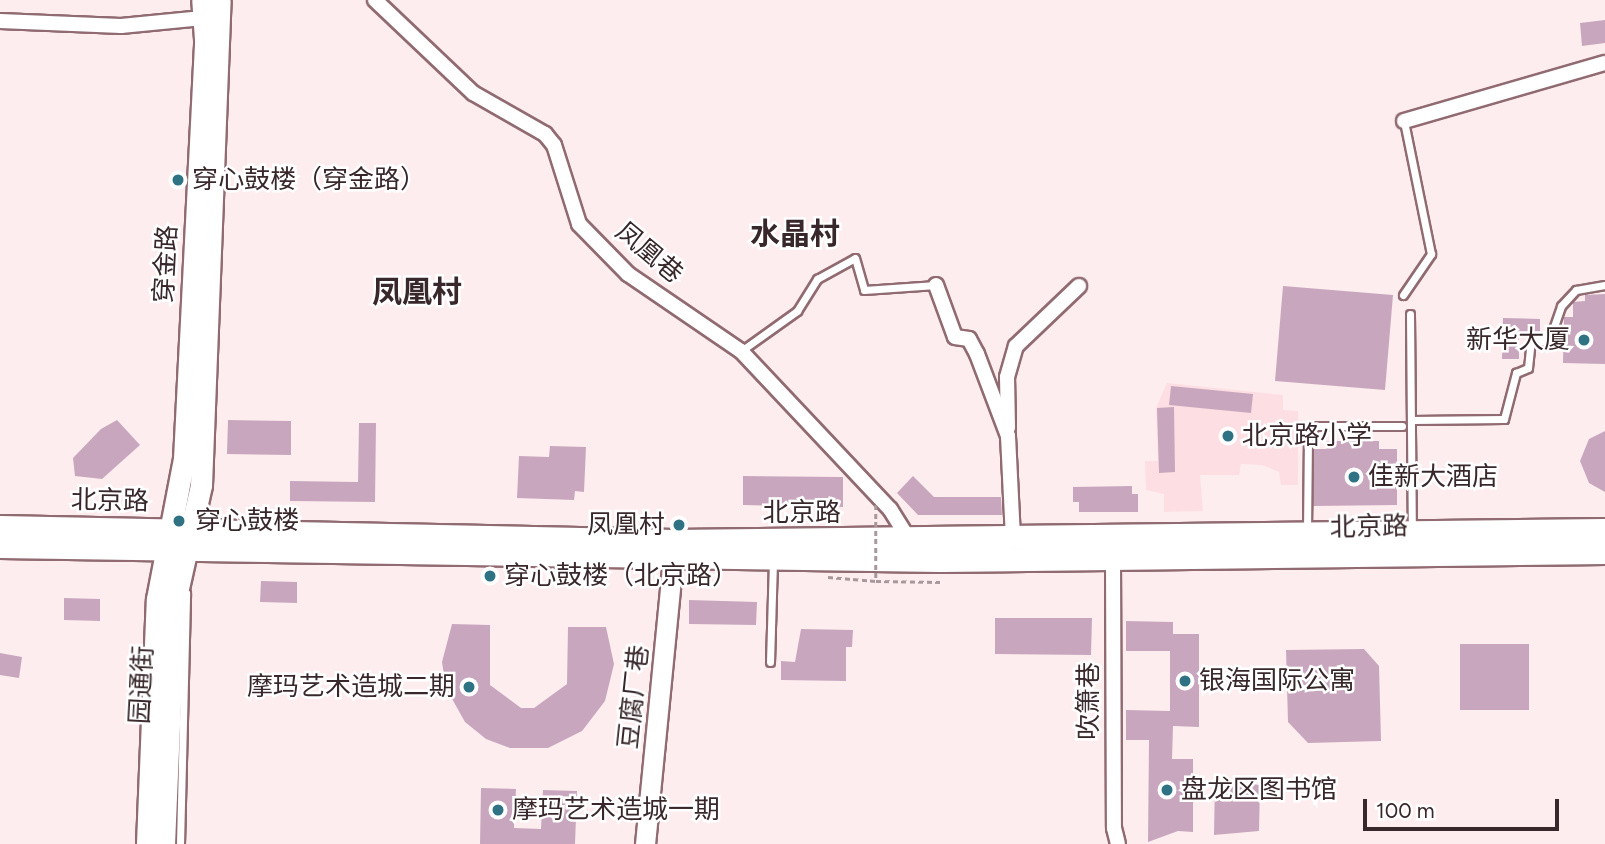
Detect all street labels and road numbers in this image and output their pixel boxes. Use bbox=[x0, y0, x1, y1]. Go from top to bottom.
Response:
street label: 凤凰巷 bbox=[609, 216, 689, 290]
street label: 穿金路 bbox=[148, 224, 184, 304]
street label: 北京路 bbox=[71, 485, 149, 517]
street label: 北京路 bbox=[763, 497, 841, 529]
street label: 北京路 bbox=[1330, 511, 1408, 543]
street label: 豆腐厂巷 bbox=[613, 644, 655, 750]
street label: 园通街 bbox=[124, 645, 160, 725]
street label: 吹箫巷 bbox=[1073, 662, 1105, 740]

